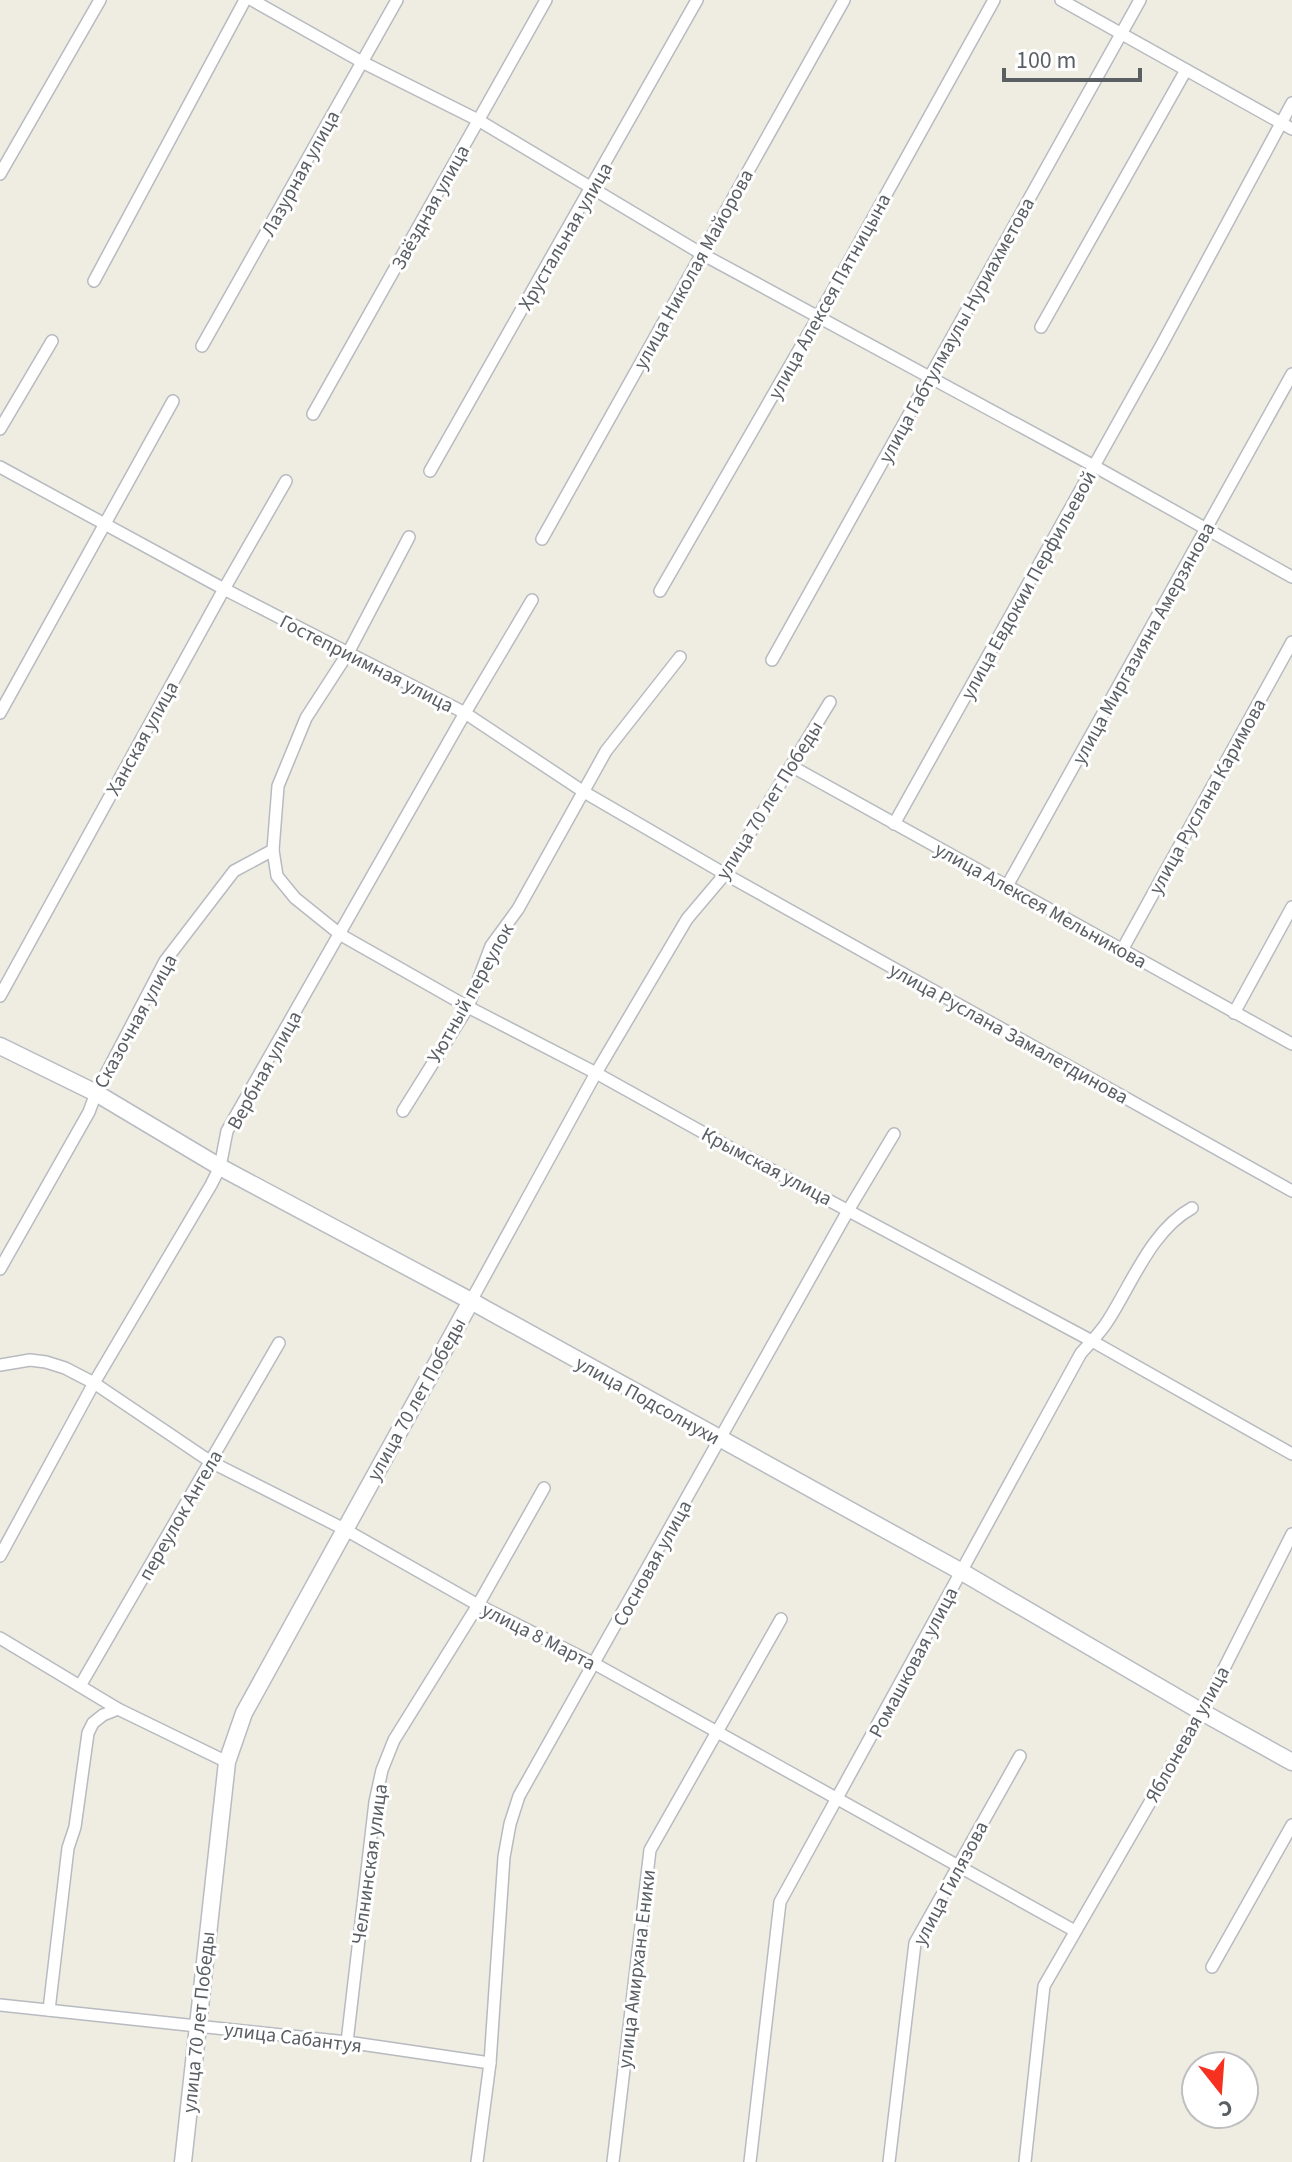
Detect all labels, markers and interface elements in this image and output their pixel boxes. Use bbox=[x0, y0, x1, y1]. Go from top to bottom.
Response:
scale bar bbox=[1004, 32, 1140, 82]
text: 100 m bbox=[1016, 43, 1076, 78]
street label: Лазурная улица bbox=[255, 105, 347, 242]
street label: Звёздная улица bbox=[385, 140, 477, 275]
street label: Хрустальная улица bbox=[512, 157, 620, 316]
street label: улица Николая Майорова bbox=[627, 164, 761, 375]
street label: улица Алексея Пятницына bbox=[762, 188, 898, 405]
street label: улица Габтулмаулы Нуриахметова bbox=[872, 193, 1042, 468]
street label: улица Евдокии Перфильевой bbox=[954, 466, 1104, 705]
street label: улица Миргазияна Амерзянова bbox=[1065, 517, 1222, 770]
street label: Гостеприимная улица bbox=[275, 608, 458, 720]
street label: Ханская улица bbox=[100, 676, 186, 801]
street label: улица Руслана Каримова bbox=[1142, 693, 1274, 900]
street label: улица 70 лет Победы bbox=[710, 716, 830, 885]
street label: улица Алексея Мельникова bbox=[929, 836, 1152, 976]
street label: Уютный переулок bbox=[421, 918, 521, 1068]
street label: Сказочная улица bbox=[87, 949, 184, 1094]
street label: улица Руслана Замалетдинова bbox=[884, 956, 1133, 1111]
street label: Вербная улица bbox=[221, 1006, 309, 1135]
street label: Крымская улица bbox=[696, 1121, 837, 1213]
street label: улица 70 лет Победы bbox=[360, 1313, 473, 1486]
street label: улица Подсолнухи bbox=[570, 1349, 725, 1452]
street label: переулок Ангела bbox=[132, 1445, 230, 1586]
street label: Сосновая улица bbox=[607, 1495, 699, 1632]
street label: Ромашковая улица bbox=[862, 1582, 965, 1743]
street label: улица 8 Марта bbox=[477, 1596, 600, 1678]
street label: Яблоневая улица bbox=[1139, 1661, 1237, 1808]
street label: Челнинская улица bbox=[345, 1782, 395, 1946]
street label: улица Гилязова bbox=[906, 1816, 996, 1951]
street label: улица Амирхана Еники bbox=[611, 1868, 663, 2070]
street label: улица 70 лет Победы bbox=[176, 1930, 222, 2114]
street label: улица Сабантуя bbox=[222, 2016, 363, 2060]
north arrow bbox=[1180, 2050, 1260, 2130]
text: С bbox=[1215, 2091, 1236, 2125]

